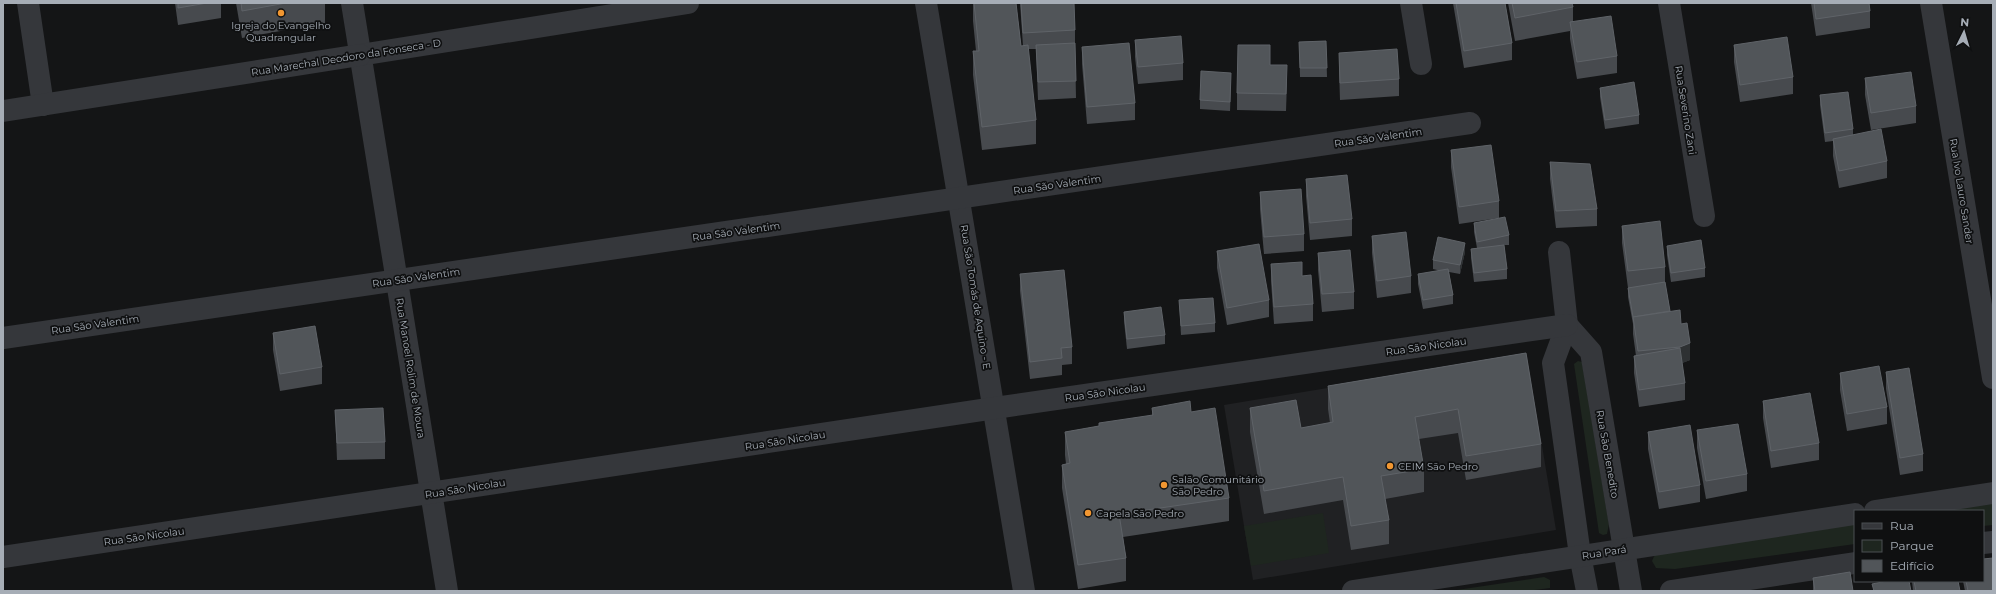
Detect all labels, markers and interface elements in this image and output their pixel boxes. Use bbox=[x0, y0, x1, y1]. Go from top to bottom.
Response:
marker: Igreja do Evangelho Quadrangular bbox=[276, 8, 286, 18]
north arrow bbox=[1944, 12, 1984, 52]
text: N bbox=[1960, 15, 1970, 29]
place label: Igreja do Evangelho Quadrangular bbox=[231, 19, 331, 44]
street label: Rua Marechal Deodoro da Fonseca - D bbox=[250, 36, 442, 79]
street label: Rua Severino Zani bbox=[1672, 65, 1699, 156]
street label: Rua São Valentim bbox=[1333, 125, 1423, 150]
street label: Rua Ivo Lauro Sander bbox=[1947, 137, 1976, 245]
street label: Rua São Valentim bbox=[1012, 172, 1102, 197]
street label: Rua São Valentim bbox=[691, 219, 781, 244]
street label: Rua São Tomás de Aquino - E bbox=[958, 224, 993, 371]
street label: Rua São Valentim bbox=[371, 265, 461, 290]
street label: Rua Manoel Rolim de Moura bbox=[393, 297, 428, 439]
street label: Rua São Valentim bbox=[50, 312, 140, 337]
street label: Rua São Nicolau bbox=[1385, 334, 1467, 359]
street label: Rua São Nicolau bbox=[1064, 380, 1146, 405]
street label: Rua São Benedito bbox=[1593, 409, 1622, 499]
street label: Rua São Nicolau bbox=[744, 428, 826, 453]
place label: CEIM São Pedro bbox=[1398, 460, 1478, 473]
marker: CEIM São Pedro bbox=[1385, 461, 1395, 471]
place label: Salão Comunitário São Pedro bbox=[1172, 473, 1264, 498]
street label: Rua São Nicolau bbox=[424, 476, 506, 501]
marker: Salão Comunitário São Pedro bbox=[1159, 480, 1169, 490]
place label: Capela São Pedro bbox=[1096, 507, 1184, 520]
marker: Capela São Pedro bbox=[1083, 508, 1093, 518]
legend bbox=[1854, 510, 1984, 582]
text: Rua bbox=[1890, 518, 1914, 533]
street label: Rua São Nicolau bbox=[103, 524, 185, 549]
text: Parque bbox=[1890, 538, 1934, 553]
street label: Rua Pará bbox=[1581, 543, 1627, 562]
text: Edifício bbox=[1890, 558, 1934, 573]

